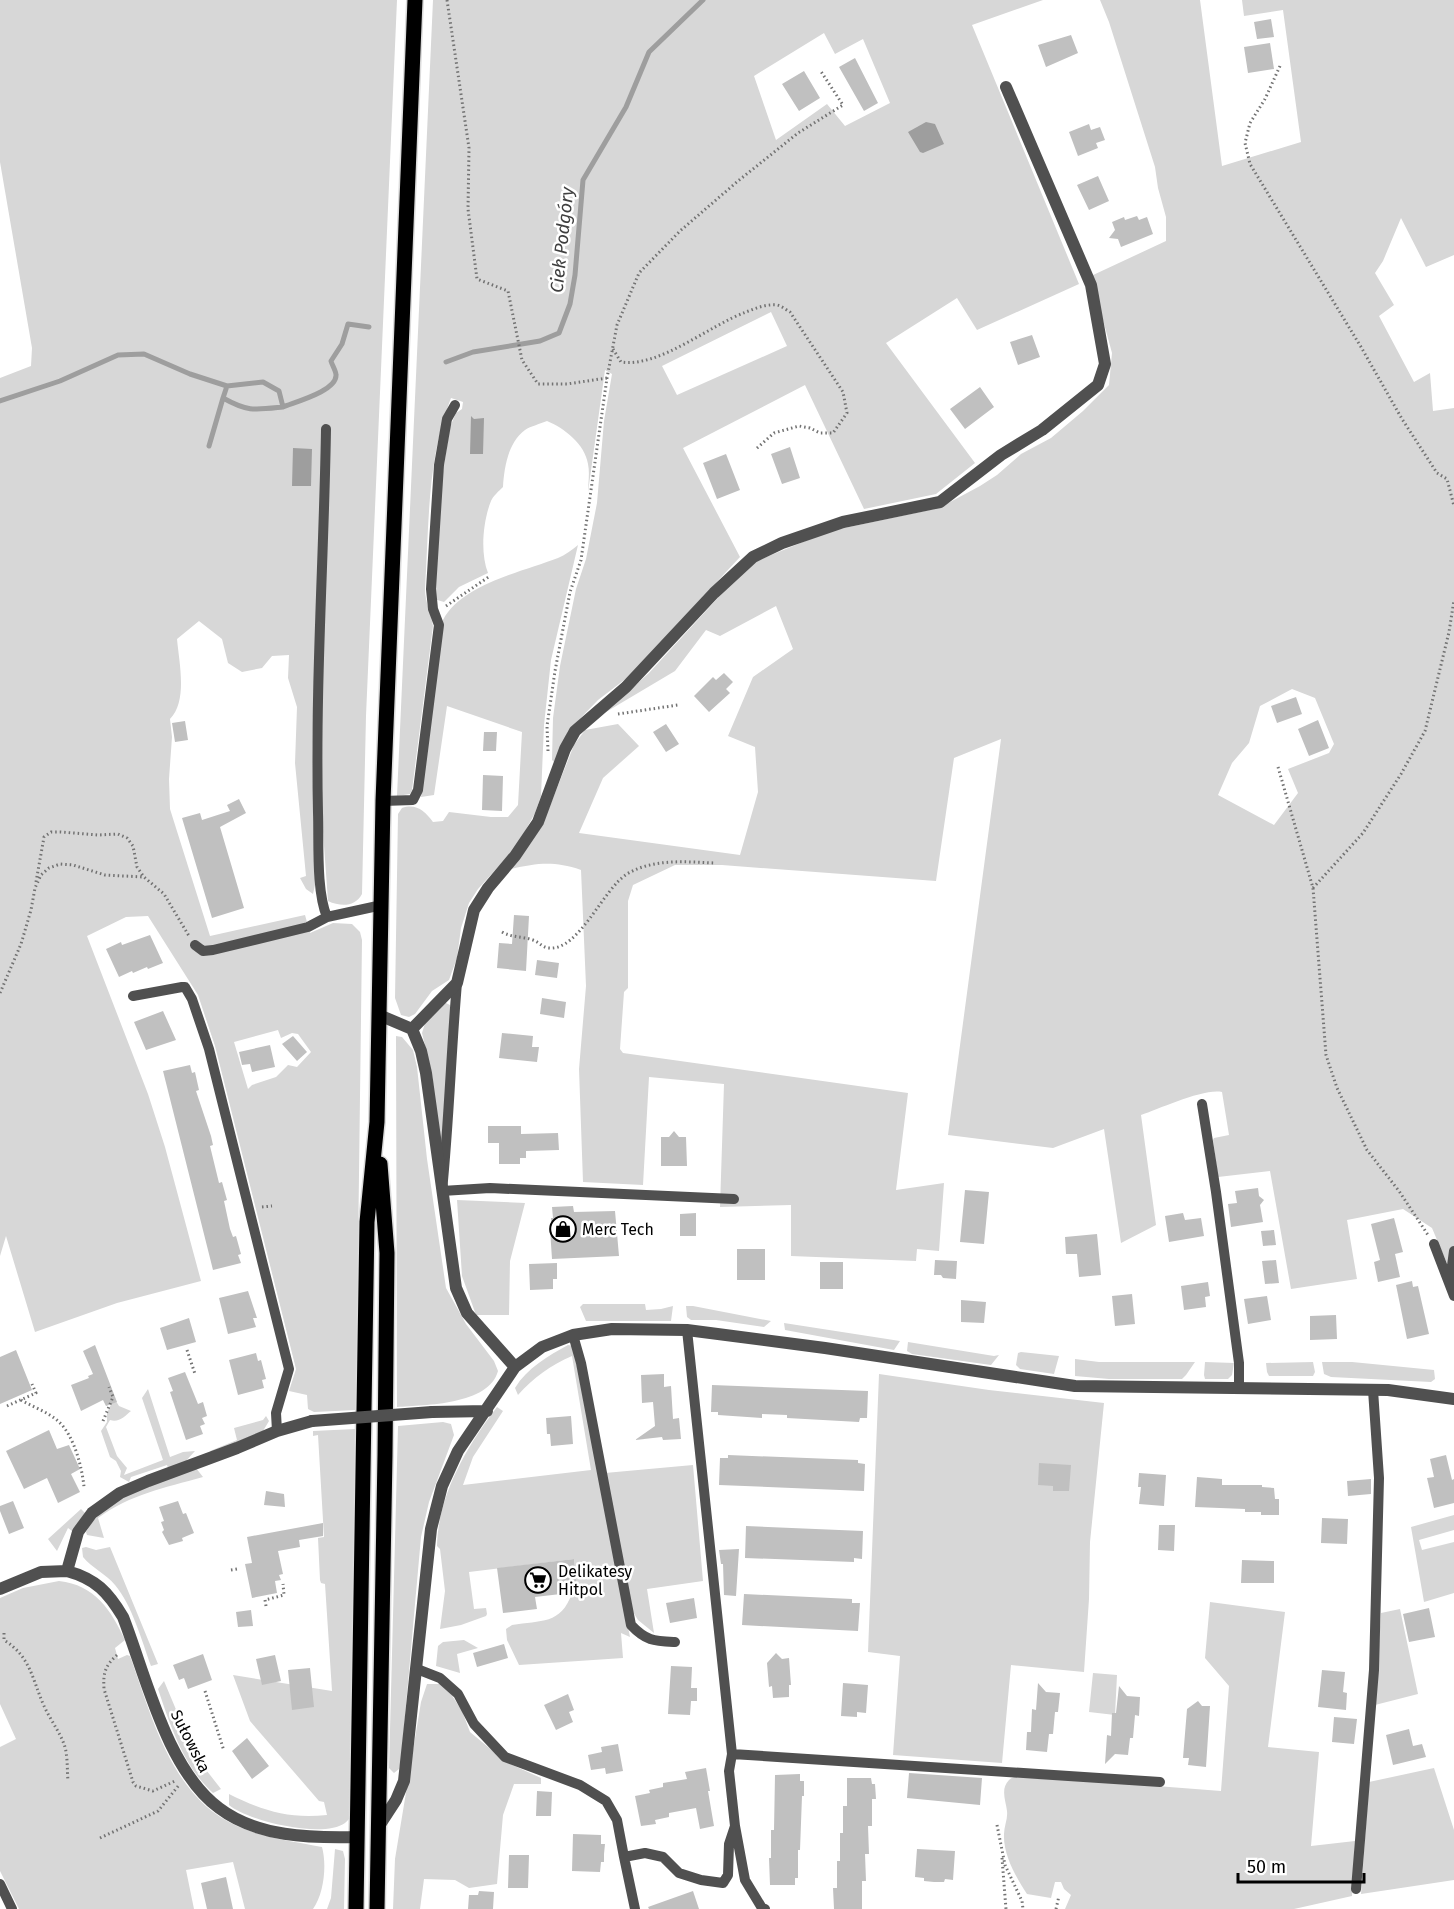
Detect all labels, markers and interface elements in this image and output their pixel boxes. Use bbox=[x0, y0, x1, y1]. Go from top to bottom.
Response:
water label: Ciek Podgóry bbox=[546, 185, 579, 294]
shop icon: Merc Tech bbox=[548, 1214, 578, 1244]
place label: Merc Tech bbox=[582, 1220, 654, 1239]
place label: Delikatesy Hitpol bbox=[558, 1562, 632, 1599]
supermarket icon: Delikatesy Hitpol bbox=[523, 1565, 553, 1595]
street label: Sułowska bbox=[167, 1707, 214, 1776]
scale bar bbox=[1238, 1846, 1364, 1884]
text: 50 m bbox=[1247, 1856, 1286, 1878]

